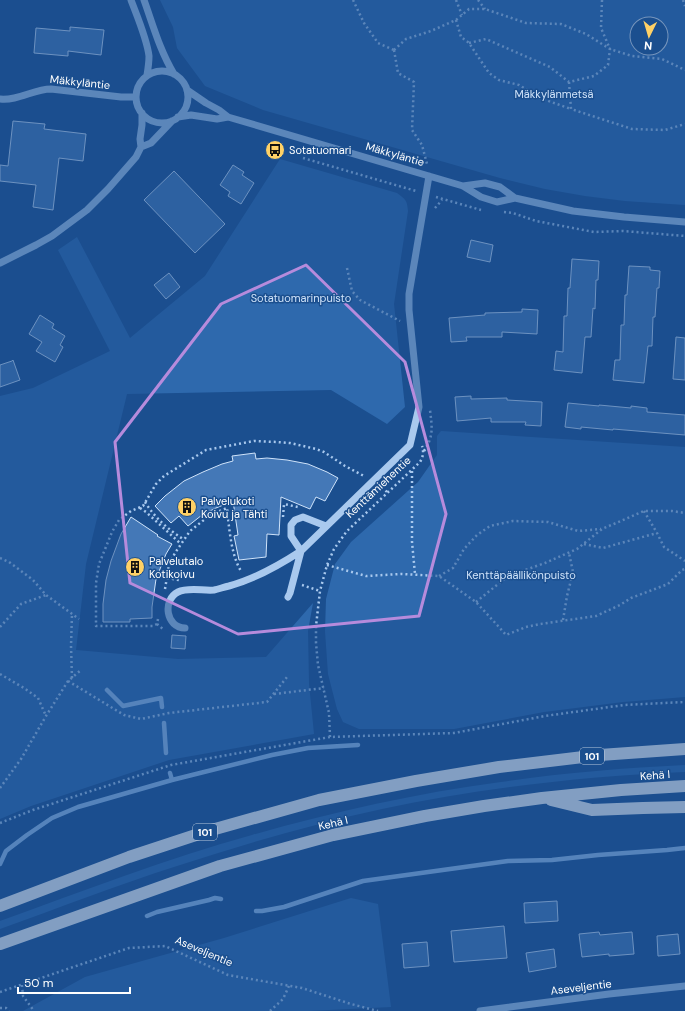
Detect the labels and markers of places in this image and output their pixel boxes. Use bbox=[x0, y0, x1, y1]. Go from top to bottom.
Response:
bus stop icon: Sotatuomari bbox=[264, 139, 286, 161]
place label: Sotatuomari bbox=[289, 143, 351, 157]
place label: Palvelukoti Koivu ja Tähti bbox=[201, 494, 267, 521]
building icon: Palvelukoti Koivu ja Tähti bbox=[176, 496, 198, 518]
place label: Palvelutalo Kotikoivu bbox=[149, 554, 203, 581]
building icon: Palvelutalo Kotikoivu bbox=[124, 556, 146, 578]

